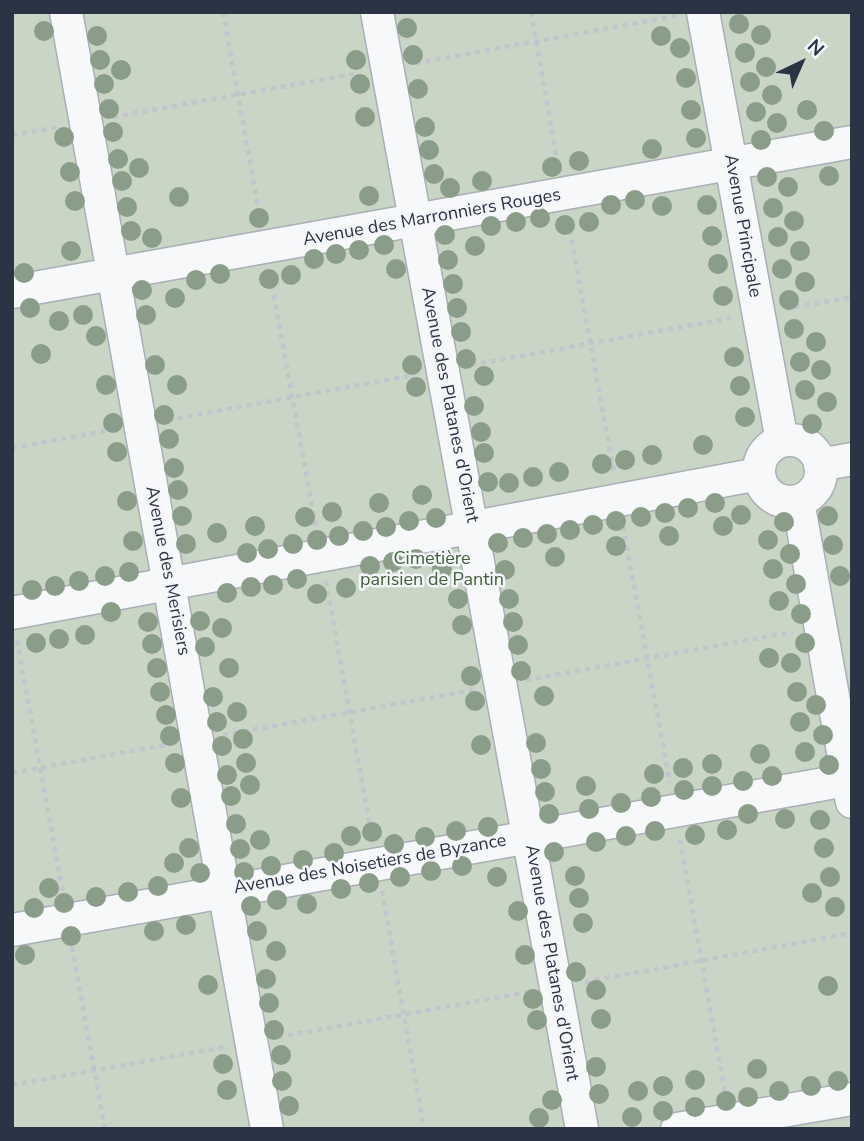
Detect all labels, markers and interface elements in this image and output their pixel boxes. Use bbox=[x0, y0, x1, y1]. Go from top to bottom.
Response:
north arrow bbox=[766, 28, 836, 98]
text: N bbox=[801, 34, 830, 62]
street label: Avenue Principale bbox=[719, 153, 765, 299]
street label: Avenue des Marronniers Rouges bbox=[301, 185, 563, 251]
street label: Avenue des Platanes d'Orient bbox=[416, 285, 482, 525]
street label: Avenue des Merisiers bbox=[140, 484, 194, 658]
park label: Cimetière parisien de Pantin bbox=[360, 549, 504, 592]
street label: Avenue des Noisetiers de Byzance bbox=[232, 830, 508, 900]
street label: Avenue des Platanes d'Orient bbox=[520, 843, 582, 1083]

